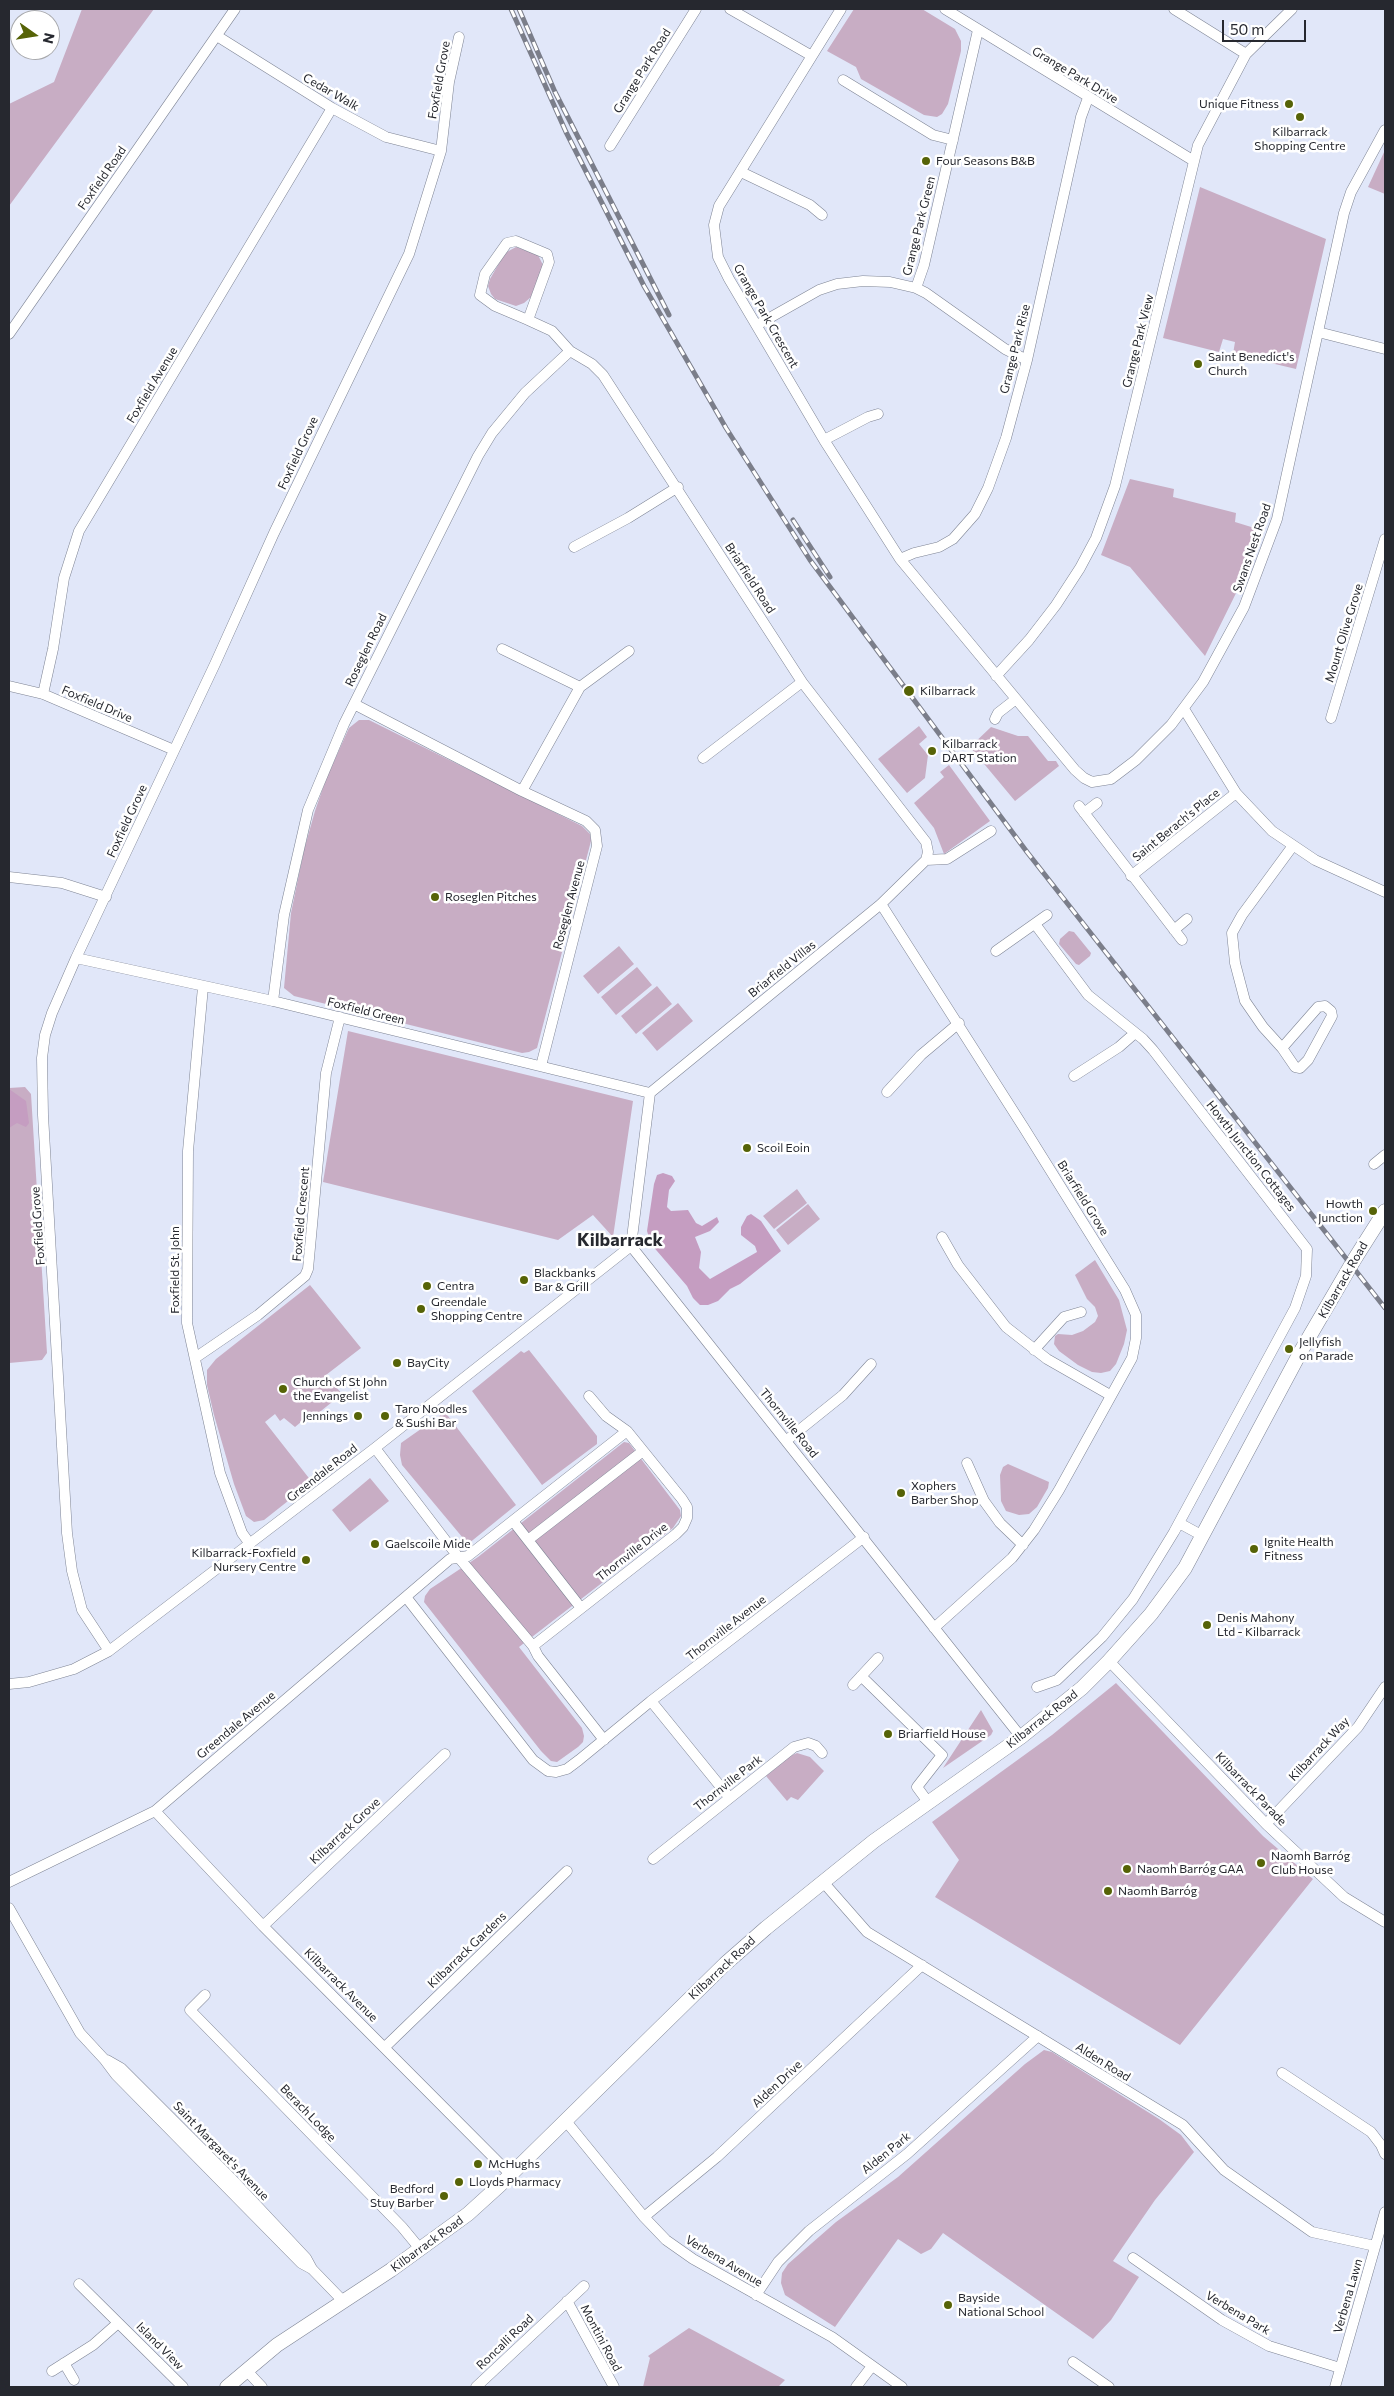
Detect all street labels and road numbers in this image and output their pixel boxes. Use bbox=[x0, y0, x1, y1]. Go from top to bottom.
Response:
street label: Grange Park Road bbox=[610, 26, 674, 116]
street label: Foxfield Grove bbox=[425, 40, 453, 120]
street label: Grange Park Drive bbox=[1029, 44, 1121, 106]
street label: Cedar Walk bbox=[300, 70, 362, 114]
street label: Foxfield Road bbox=[75, 143, 129, 213]
street label: Grange Park Green bbox=[900, 175, 938, 277]
street label: Grange Park Crescent bbox=[730, 261, 802, 371]
street label: Grange Park View bbox=[1119, 293, 1157, 389]
street label: Grange Park Rise bbox=[997, 303, 1033, 395]
street label: Foxfield Avenue bbox=[124, 344, 180, 426]
street label: Foxfield Grove bbox=[275, 414, 321, 492]
street label: Swans Nest Road bbox=[1230, 502, 1274, 594]
street label: Briarfield Road bbox=[722, 540, 778, 616]
street label: Mount Olive Grove bbox=[1322, 582, 1366, 684]
street label: Roseglen Road bbox=[342, 611, 390, 689]
street label: Foxfield Drive bbox=[60, 683, 134, 725]
street label: Foxfield Grove bbox=[104, 782, 150, 860]
street label: Saint Berach's Place bbox=[1130, 786, 1222, 864]
street label: Roseglen Avenue bbox=[550, 859, 588, 951]
street label: Briarfield Villas bbox=[745, 938, 819, 1000]
street label: Foxfield Green bbox=[326, 994, 406, 1028]
street label: Howth Junction Cottages bbox=[1203, 1098, 1299, 1214]
street label: Briarfield Grove bbox=[1054, 1158, 1112, 1238]
street label: Foxfield Crescent bbox=[290, 1166, 312, 1262]
street label: Foxfield Grove bbox=[28, 1186, 48, 1266]
street label: Foxfield St. John bbox=[168, 1226, 182, 1314]
street label: Kilbarrack Road bbox=[1315, 1239, 1371, 1321]
street label: Thornville Road bbox=[757, 1385, 821, 1461]
street label: Greendale Road bbox=[284, 1441, 360, 1505]
street label: Thornville Drive bbox=[594, 1520, 670, 1584]
street label: Thornville Avenue bbox=[683, 1592, 769, 1664]
street label: Kilbarrack Road bbox=[1004, 1687, 1080, 1751]
street label: Greendale Avenue bbox=[194, 1688, 278, 1762]
street label: Kilbarrack Way bbox=[1286, 1714, 1352, 1784]
street label: Kilbarrack Parade bbox=[1212, 1749, 1290, 1829]
street label: Thornville Park bbox=[691, 1752, 765, 1814]
street label: Kilbarrack Grove bbox=[307, 1795, 383, 1867]
street label: Kilbarrack Gardens bbox=[425, 1909, 509, 1991]
street label: Kilbarrack Road bbox=[686, 1933, 758, 2003]
street label: Kilbarrack Avenue bbox=[301, 1945, 381, 2025]
street label: Alden Road bbox=[1073, 2040, 1133, 2084]
street label: Alden Drive bbox=[749, 2057, 805, 2111]
street label: Berach Lodge bbox=[277, 2081, 339, 2145]
street label: Saint Margaret's Avenue bbox=[170, 2099, 272, 2203]
street label: Alden Park bbox=[859, 2129, 913, 2177]
street label: Kilbarrack Road bbox=[388, 2213, 466, 2275]
street label: Verbena Avenue bbox=[683, 2232, 765, 2290]
street label: Verbena Lawn bbox=[1330, 2257, 1366, 2335]
street label: Verbena Park bbox=[1203, 2288, 1273, 2338]
street label: Montini Road bbox=[577, 2302, 625, 2374]
street label: Roncalli Road bbox=[474, 2311, 536, 2373]
street label: Island View bbox=[133, 2319, 187, 2373]

